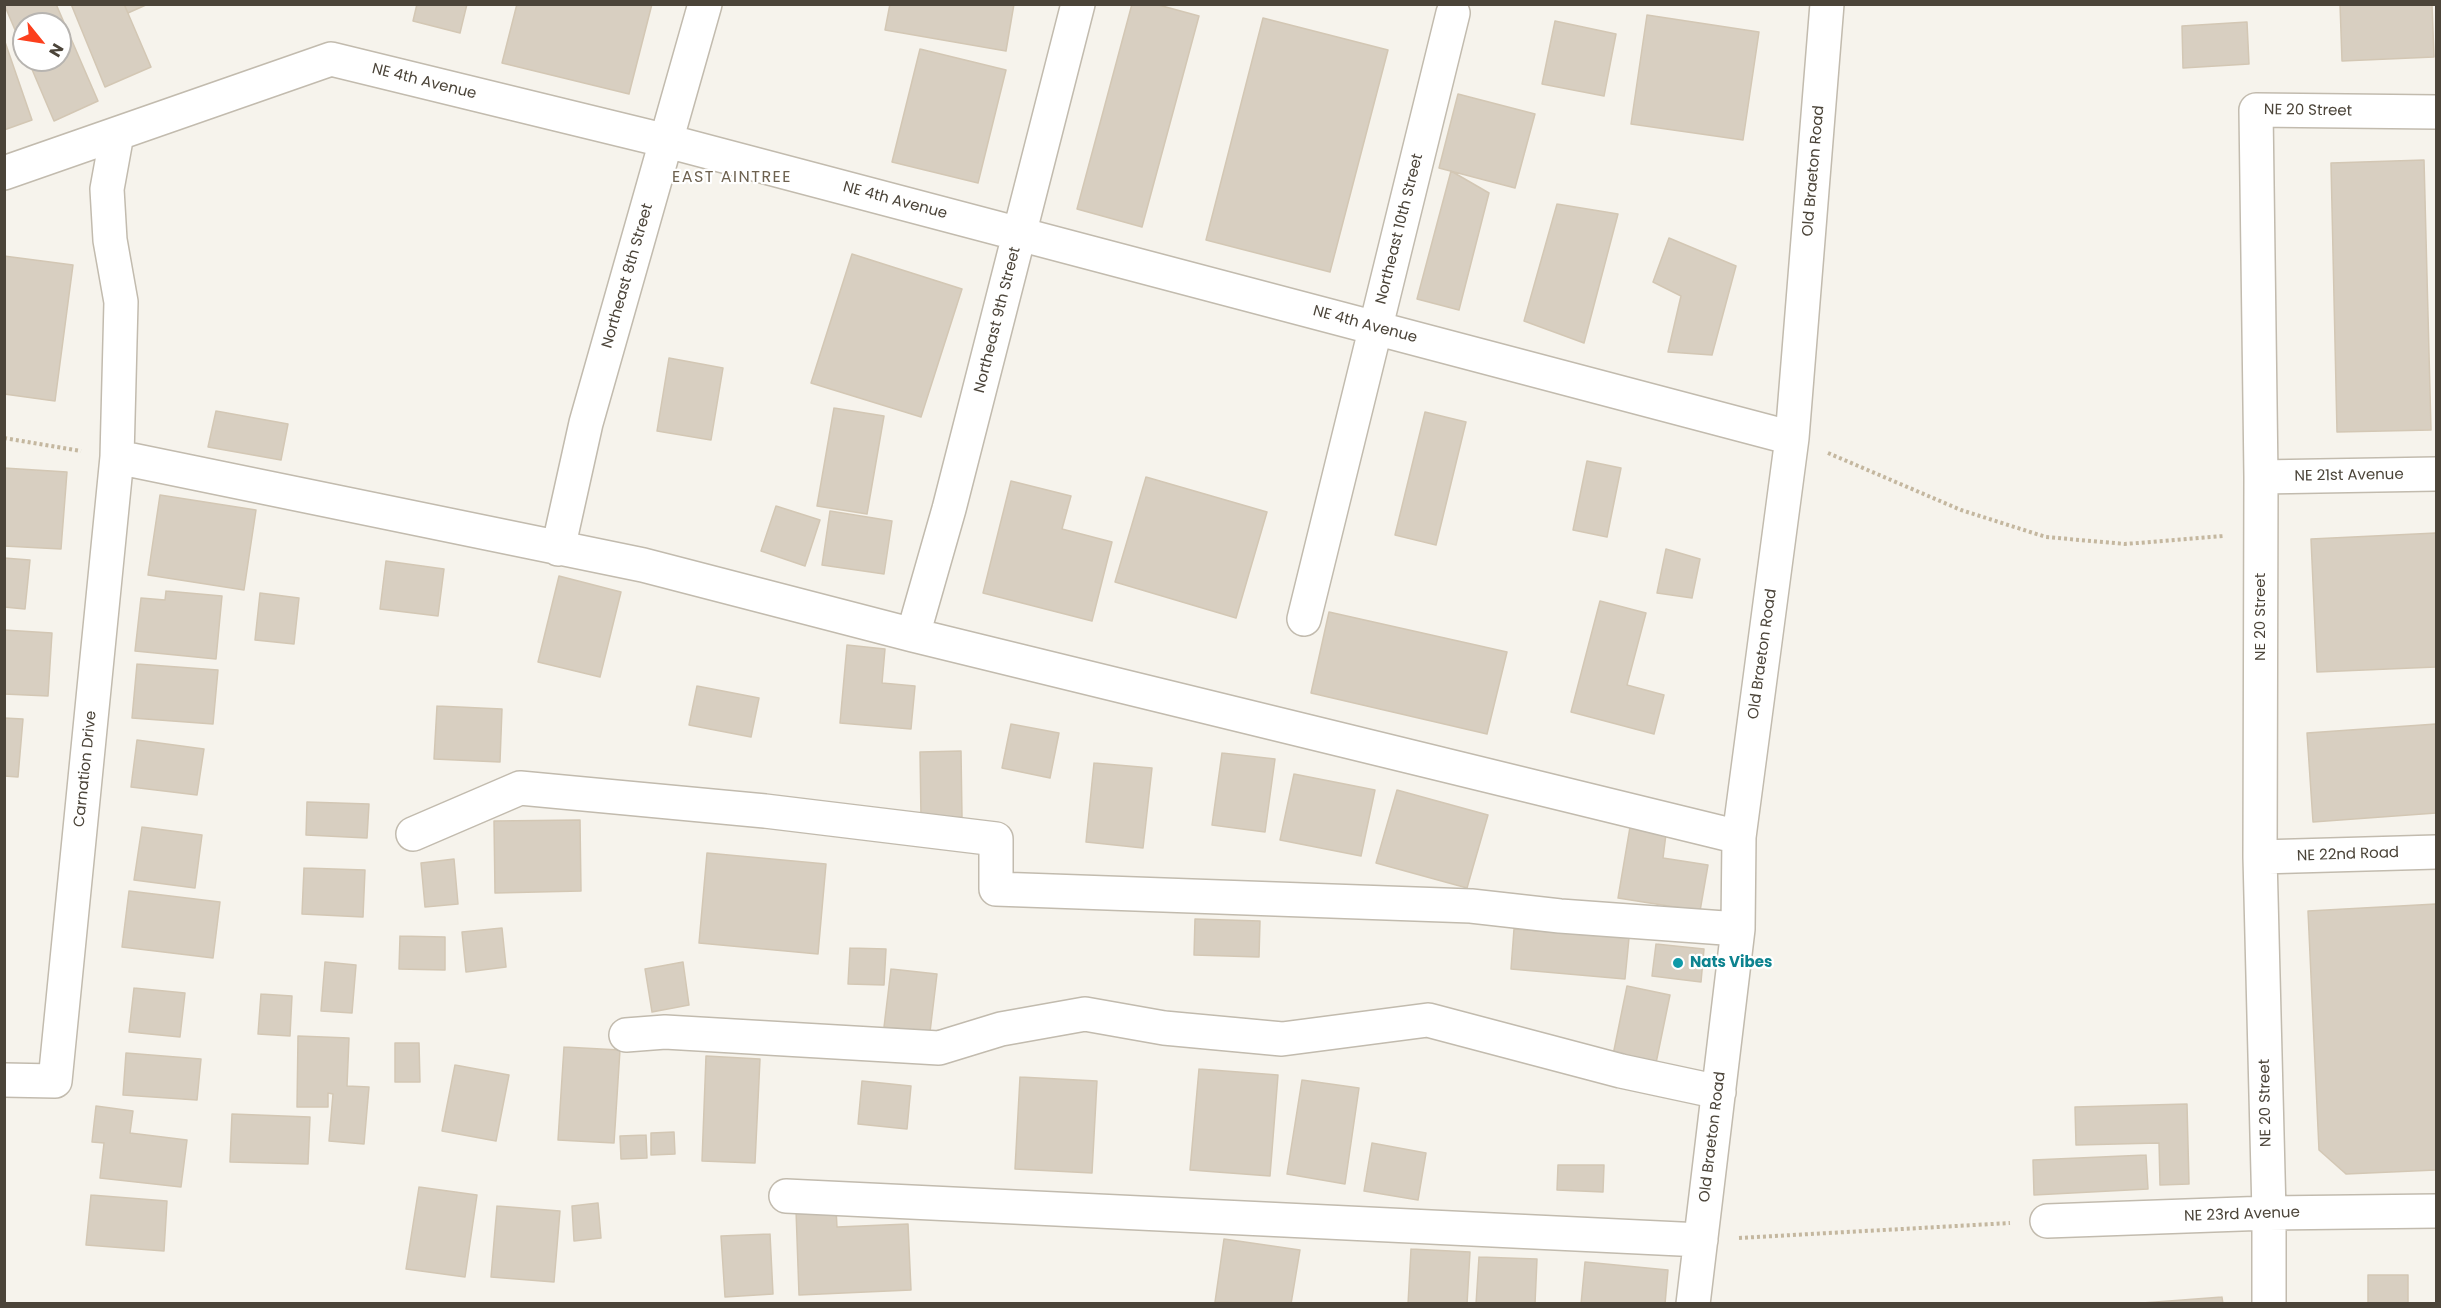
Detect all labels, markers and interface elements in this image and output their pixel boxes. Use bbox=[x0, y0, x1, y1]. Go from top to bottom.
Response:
north arrow bbox=[12, 12, 72, 72]
text: N bbox=[43, 39, 69, 61]
street label: NE 4th Avenue bbox=[370, 60, 478, 104]
street label: NE 20 Street bbox=[2264, 101, 2352, 121]
street label: Old Braeton Road bbox=[1799, 105, 1829, 237]
street label: Northeast 10th Street bbox=[1373, 152, 1427, 306]
district label: EAST AINTREE bbox=[672, 168, 792, 188]
street label: NE 4th Avenue bbox=[841, 178, 949, 224]
street label: Northeast 8th Street bbox=[599, 201, 657, 351]
street label: Northeast 9th Street bbox=[971, 245, 1025, 395]
street label: NE 4th Avenue bbox=[1311, 302, 1419, 348]
street label: NE 21st Avenue bbox=[2294, 466, 2404, 486]
street label: NE 20 Street bbox=[2252, 573, 2270, 661]
street label: Old Braeton Road bbox=[1745, 588, 1781, 720]
street label: Carnation Drive bbox=[71, 710, 101, 828]
street label: NE 22nd Road bbox=[2297, 844, 2399, 866]
place label: Nats Vibes bbox=[1690, 954, 1772, 972]
marker: Nats Vibes bbox=[1671, 956, 1685, 970]
street label: NE 20 Street bbox=[2256, 1059, 2276, 1147]
street label: Old Braeton Road bbox=[1696, 1071, 1730, 1203]
street label: NE 23rd Avenue bbox=[2184, 1204, 2300, 1226]

